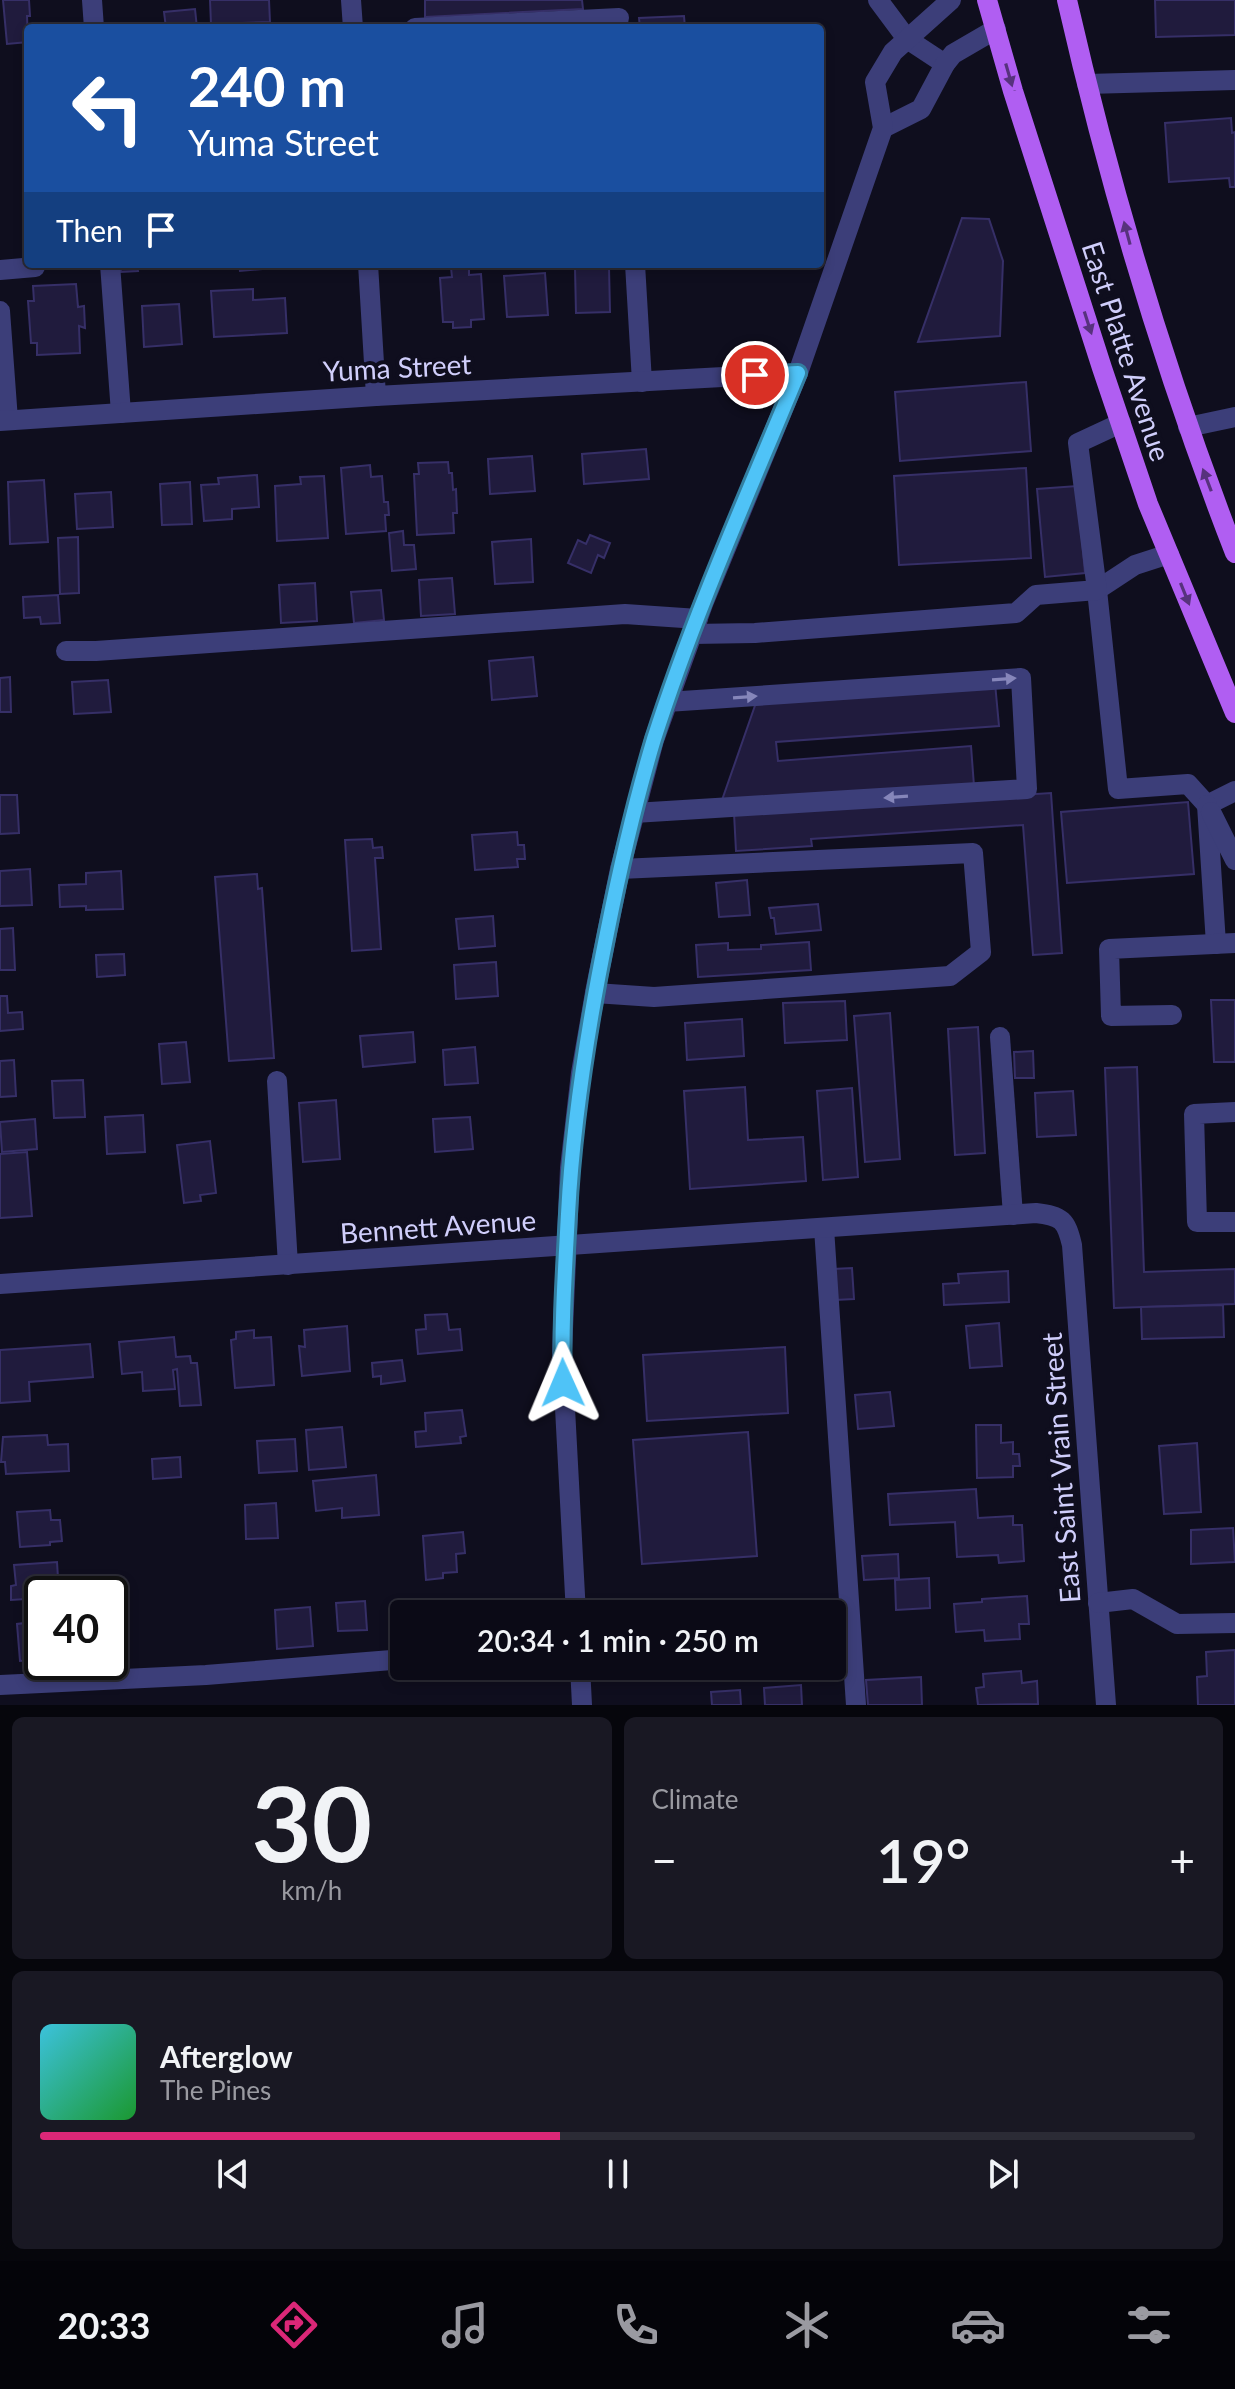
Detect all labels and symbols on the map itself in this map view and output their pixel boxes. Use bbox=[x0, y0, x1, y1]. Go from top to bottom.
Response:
one-way arrow bbox=[1003, 63, 1016, 87]
one-way arrow bbox=[1121, 220, 1133, 245]
street label: East Platte Avenue bbox=[1075, 237, 1179, 465]
one-way arrow bbox=[1082, 311, 1094, 335]
pin bbox=[721, 341, 789, 409]
street label: Yuma Street bbox=[322, 346, 472, 388]
one-way arrow bbox=[1200, 468, 1213, 492]
one-way arrow bbox=[1179, 582, 1192, 606]
one-way arrow bbox=[992, 672, 1017, 685]
one-way arrow bbox=[733, 690, 758, 703]
one-way arrow bbox=[883, 791, 908, 804]
street label: Bennett Avenue bbox=[339, 1202, 537, 1250]
street label: East Saint Vrain Street bbox=[1034, 1332, 1086, 1604]
position arrow bbox=[521, 1341, 605, 1425]
speed limit sign: 40 bbox=[24, 1576, 128, 1680]

